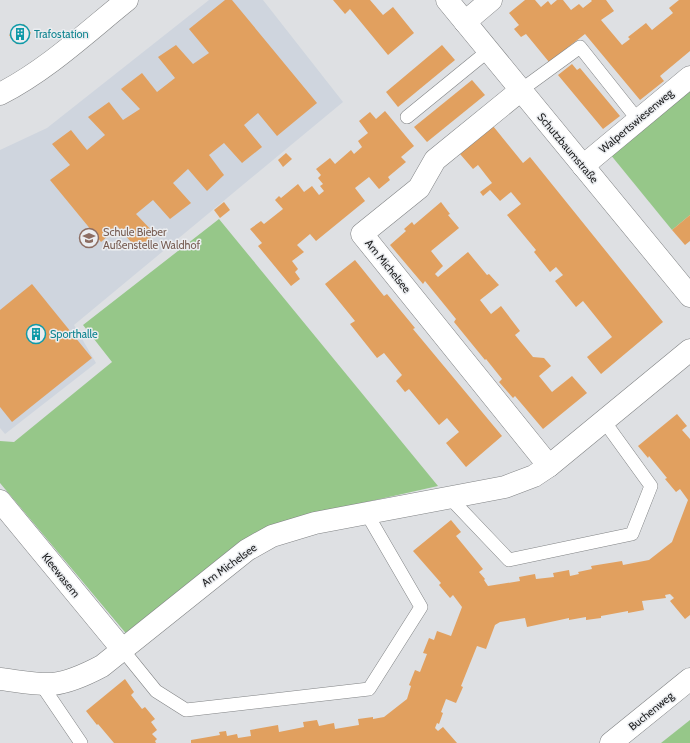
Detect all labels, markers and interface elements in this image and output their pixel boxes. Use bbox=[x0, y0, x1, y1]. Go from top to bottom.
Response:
building icon: Trafostation bbox=[9, 23, 31, 45]
place label: Trafostation bbox=[34, 27, 89, 41]
street label: Walpertswiesenweg bbox=[596, 86, 676, 156]
street label: Schutzbaumstraße bbox=[534, 110, 602, 186]
place label: Schule Bieber Außenstelle Waldhof bbox=[103, 225, 200, 252]
school or university icon: Schule Bieber Außenstelle Waldhof bbox=[78, 227, 100, 249]
street label: Am Michelsee bbox=[362, 236, 414, 296]
building icon: Sporthalle bbox=[25, 323, 47, 345]
place label: Sporthalle bbox=[50, 327, 98, 341]
street label: Am Michelsee bbox=[199, 540, 260, 590]
street label: Kleewasem bbox=[39, 550, 83, 600]
street label: Buchenweg bbox=[626, 688, 677, 733]

